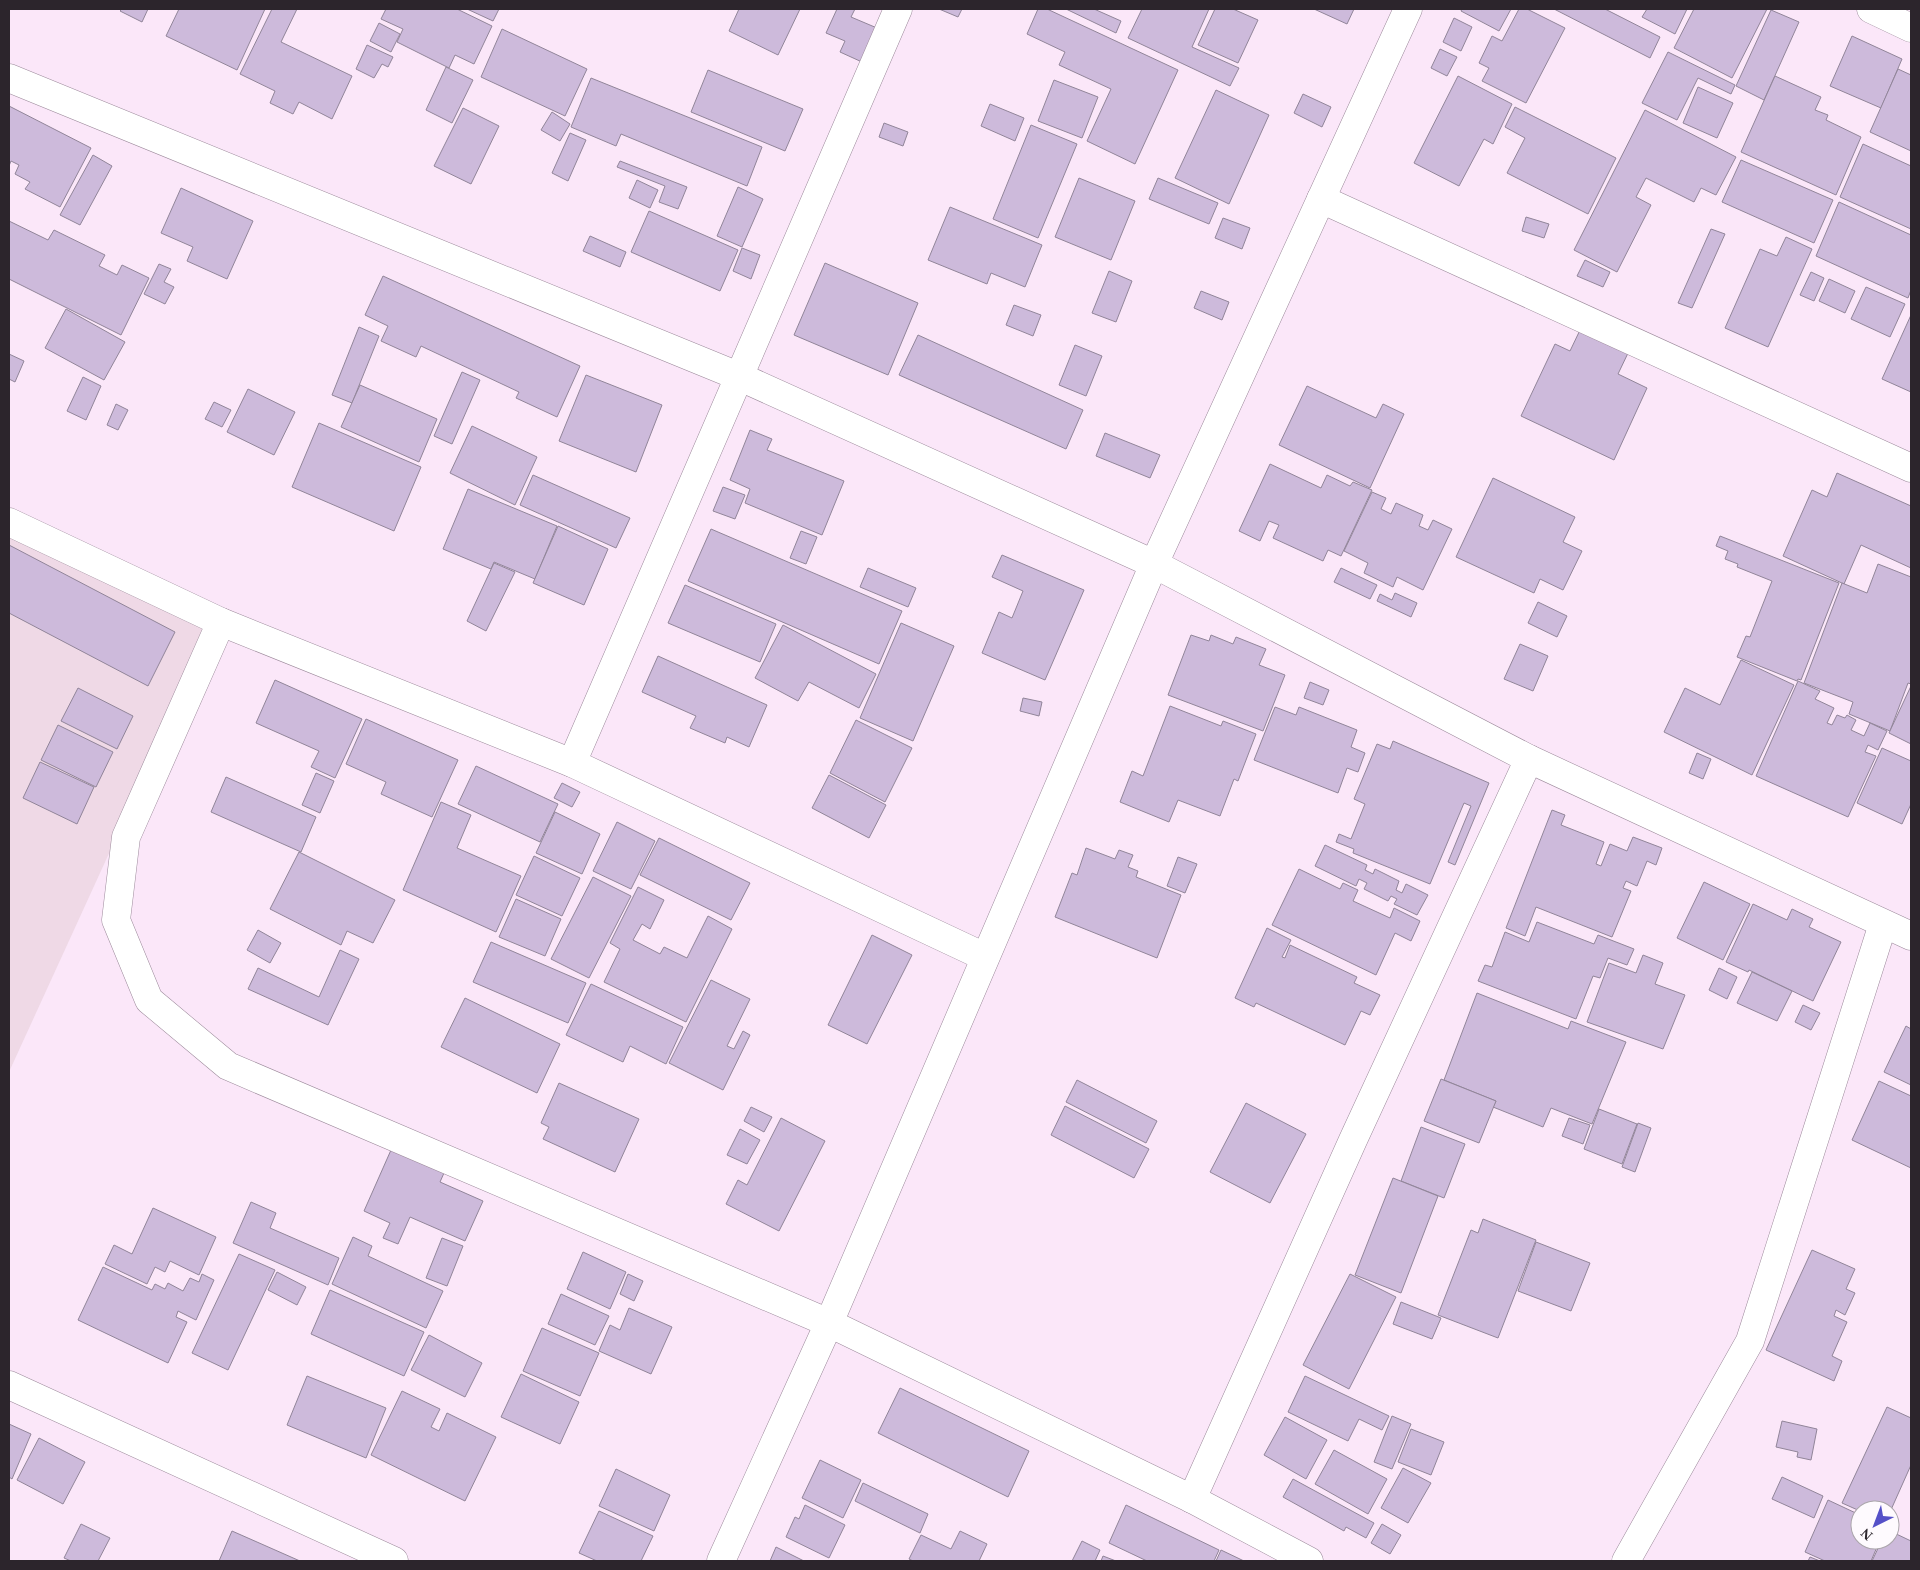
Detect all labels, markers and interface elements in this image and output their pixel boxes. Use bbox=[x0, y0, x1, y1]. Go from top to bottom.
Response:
north arrow bbox=[1850, 1500, 1900, 1550]
text: N bbox=[1858, 1525, 1875, 1543]

